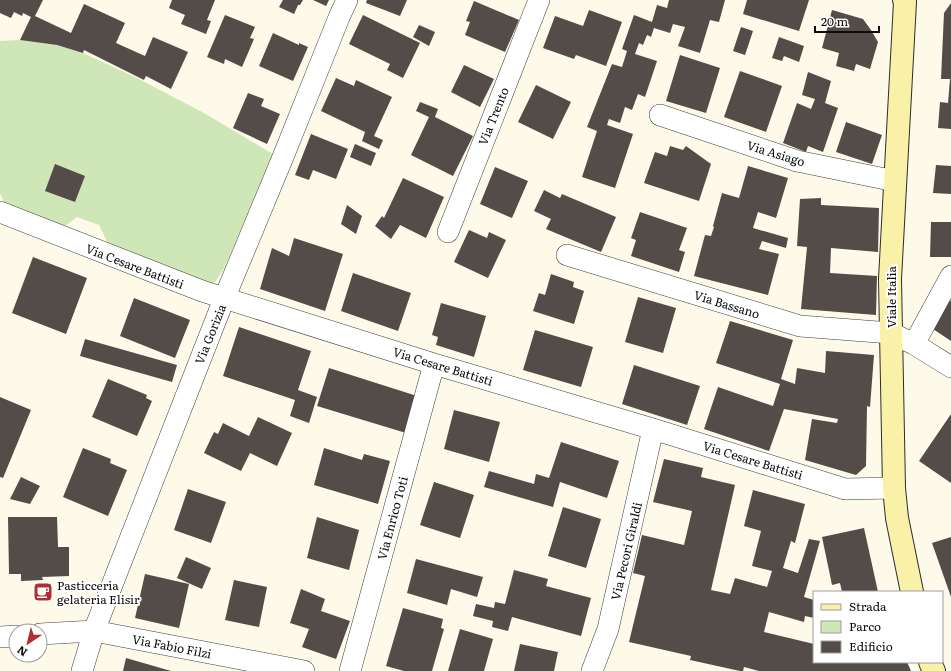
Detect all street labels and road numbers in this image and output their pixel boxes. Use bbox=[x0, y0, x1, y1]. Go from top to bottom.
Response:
street label: Via Trento bbox=[473, 84, 513, 148]
street label: Via Asiago bbox=[745, 136, 807, 170]
street label: Via Cesare Battisti bbox=[83, 239, 187, 293]
street label: Viale Italia bbox=[882, 265, 900, 328]
street label: Via Bassano bbox=[692, 285, 762, 323]
street label: Via Gorizia bbox=[190, 301, 230, 367]
street label: Via Cesare Battisti bbox=[391, 342, 495, 390]
street label: Via Cesare Battisti bbox=[701, 436, 805, 484]
street label: Via Enrico Toti bbox=[372, 474, 412, 562]
street label: Via Pecori Giraldi bbox=[606, 500, 646, 602]
street label: Via Fabio Filzi bbox=[131, 629, 213, 663]

